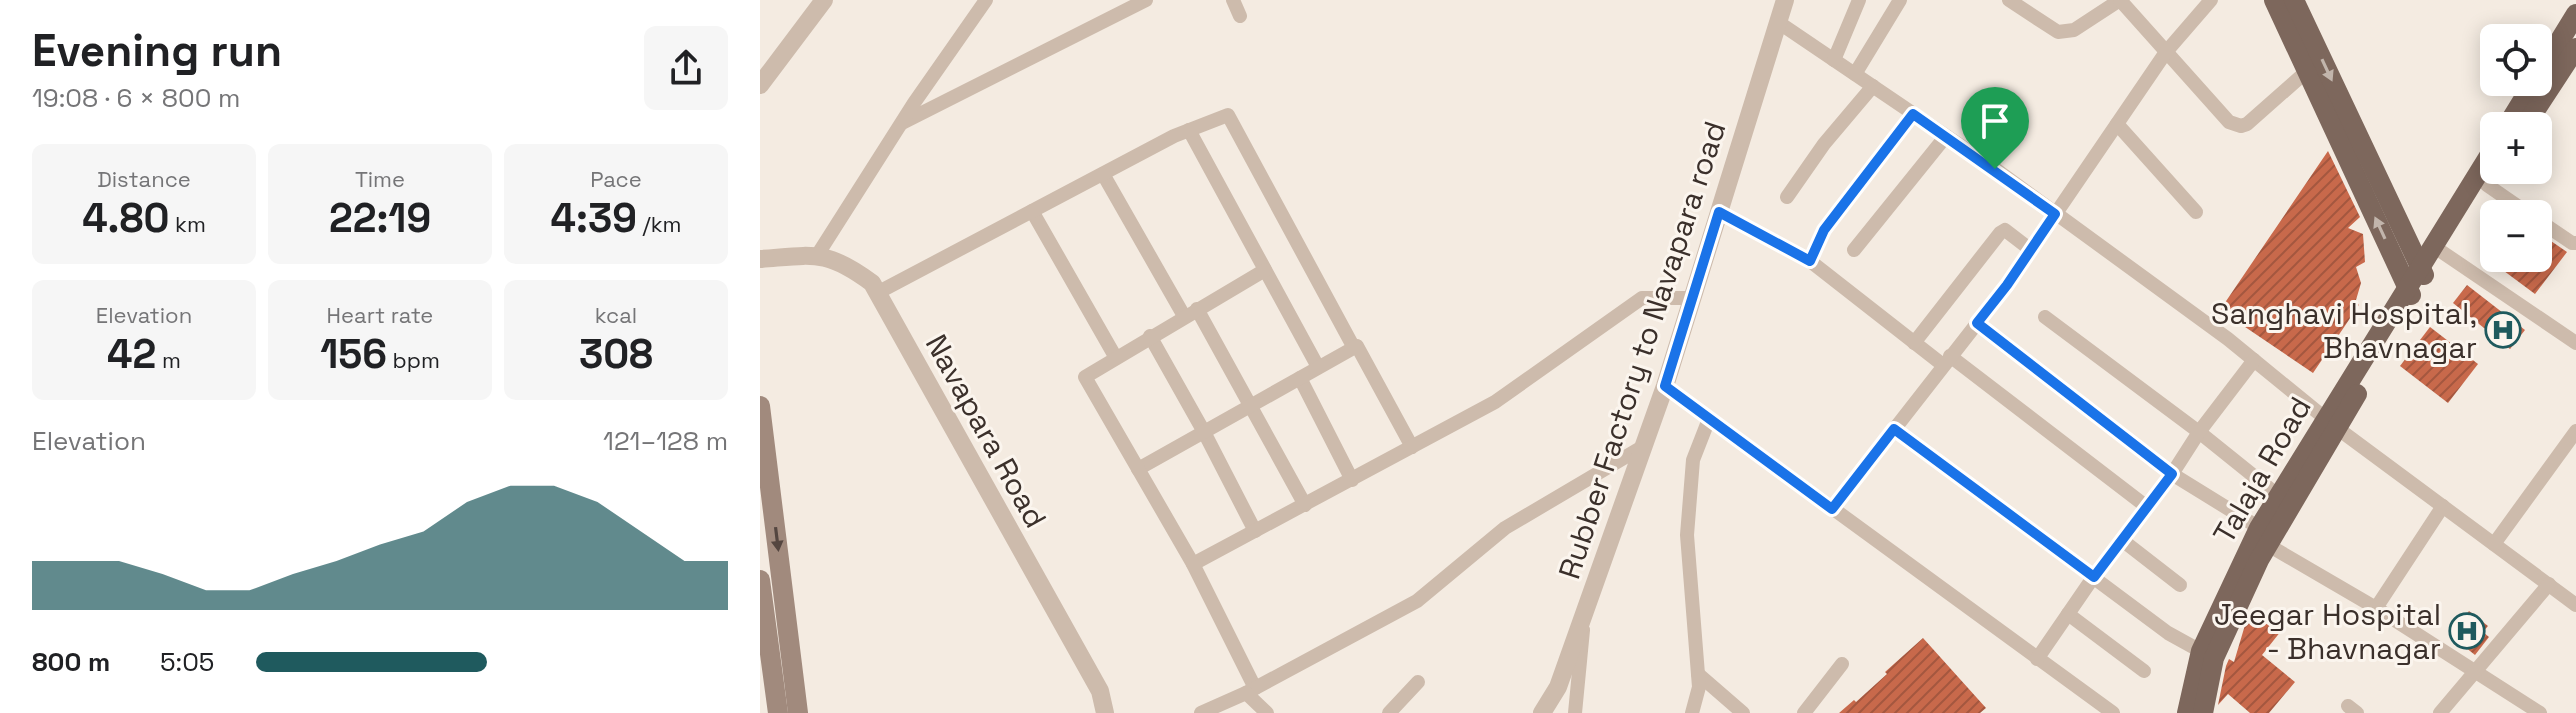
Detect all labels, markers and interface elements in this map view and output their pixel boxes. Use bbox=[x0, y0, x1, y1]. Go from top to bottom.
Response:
text: Evening run bbox=[32, 23, 282, 79]
map controls bbox=[2480, 24, 2552, 272]
button: locate bbox=[2480, 24, 2552, 96]
button: share bbox=[644, 26, 728, 110]
one-way arrow bbox=[2320, 59, 2334, 82]
text: 19:08 · 6 × 800 m bbox=[32, 81, 240, 115]
pin bbox=[1961, 87, 2029, 169]
icon: arrive bbox=[1973, 99, 2017, 143]
button: + bbox=[2480, 112, 2552, 184]
street label: Rubber Factory to Navapara road bbox=[1549, 116, 1735, 584]
text: Distance bbox=[97, 165, 191, 193]
text: Time bbox=[355, 165, 405, 193]
text: Pace bbox=[590, 165, 642, 193]
text: 4.80 bbox=[82, 193, 169, 244]
text: 22:19 bbox=[329, 193, 431, 244]
text: 4:39 bbox=[551, 193, 637, 244]
button: − bbox=[2480, 200, 2552, 272]
text: km bbox=[169, 210, 206, 238]
text: /km bbox=[637, 210, 681, 238]
one-way arrow bbox=[2373, 216, 2386, 240]
place label: Sanghavi Hospital, Bhavnagar bbox=[2211, 294, 2477, 367]
text: Elevation bbox=[96, 301, 192, 329]
text: Heart rate bbox=[327, 301, 433, 329]
text: kcal bbox=[595, 301, 637, 329]
hospital icon: Sanghavi Hospital, Bhavnagar bbox=[2484, 311, 2522, 349]
street label: Navapara Road bbox=[917, 327, 1055, 535]
text: 42 bbox=[107, 329, 156, 380]
text: 156 bbox=[320, 329, 387, 380]
text: 308 bbox=[579, 329, 653, 380]
text: m bbox=[156, 346, 181, 374]
text: bpm bbox=[387, 346, 440, 374]
street label: Talaja Road bbox=[2204, 390, 2320, 550]
text: Elevation bbox=[32, 424, 146, 458]
text: 121–128 m bbox=[603, 424, 728, 458]
one-way arrow bbox=[770, 527, 783, 552]
place label: Jeegar Hospital - Bhavnagar bbox=[2214, 595, 2441, 668]
hospital icon: Jeegar Hospital - Bhavnagar bbox=[2448, 612, 2486, 650]
text: 800 m bbox=[32, 645, 110, 679]
text: 5:05 bbox=[160, 645, 214, 679]

